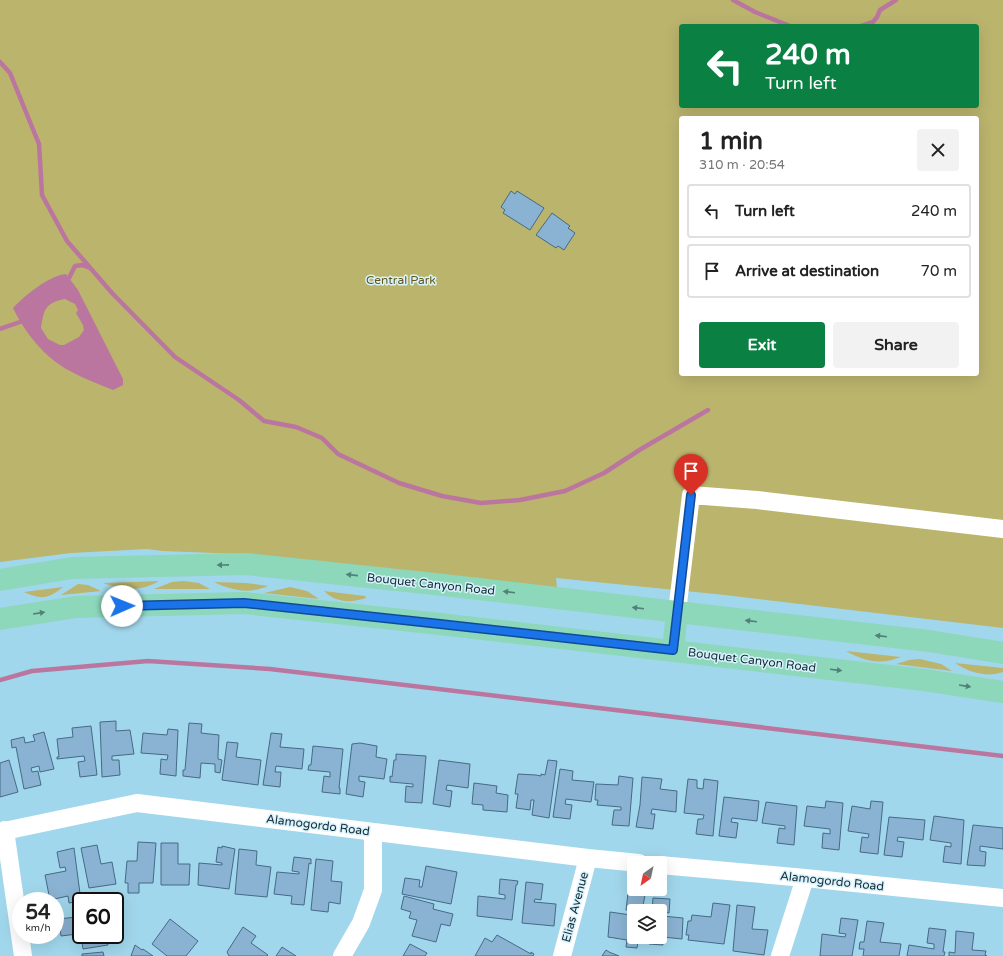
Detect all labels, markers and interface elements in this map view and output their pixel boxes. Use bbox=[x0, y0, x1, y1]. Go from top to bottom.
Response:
text: 240 m bbox=[765, 38, 851, 72]
icon: left bbox=[699, 40, 751, 92]
text: Turn left bbox=[765, 72, 837, 94]
text: 1 min bbox=[699, 127, 763, 156]
button: close bbox=[917, 129, 959, 171]
text: 310 m · 20:54 bbox=[699, 157, 785, 173]
icon: left bbox=[701, 200, 723, 222]
text: Turn left bbox=[735, 202, 795, 220]
text: 240 m bbox=[911, 202, 957, 220]
icon: arrive bbox=[701, 260, 723, 282]
text: Arrive at destination bbox=[735, 262, 879, 280]
text: 70 m bbox=[920, 262, 957, 280]
park label: Central Park bbox=[366, 273, 436, 287]
button: Exit bbox=[699, 322, 825, 368]
button: Share bbox=[833, 322, 959, 368]
pin bbox=[674, 454, 708, 495]
icon: arrive bbox=[680, 460, 702, 482]
one-way arrow bbox=[216, 562, 229, 568]
street label: Bouquet Canyon Road bbox=[366, 570, 496, 598]
one-way arrow bbox=[346, 572, 358, 579]
position arrow bbox=[101, 585, 143, 627]
one-way arrow bbox=[503, 589, 515, 596]
one-way arrow bbox=[632, 604, 644, 611]
one-way arrow bbox=[32, 610, 45, 616]
one-way arrow bbox=[745, 618, 758, 624]
one-way arrow bbox=[875, 633, 887, 639]
street label: Bouquet Canyon Road bbox=[687, 645, 817, 675]
one-way arrow bbox=[830, 667, 843, 673]
one-way arrow bbox=[959, 683, 971, 689]
street label: Alamogordo Road bbox=[265, 812, 371, 838]
north arrow bbox=[627, 856, 667, 896]
map controls bbox=[627, 856, 667, 944]
street label: Alamogordo Road bbox=[779, 869, 885, 893]
street label: Elias Avenue bbox=[559, 870, 591, 944]
speed limit sign: 60 bbox=[72, 892, 124, 944]
text: 54 bbox=[25, 901, 51, 925]
button: layers bbox=[627, 904, 667, 944]
text: km/h bbox=[25, 922, 51, 934]

